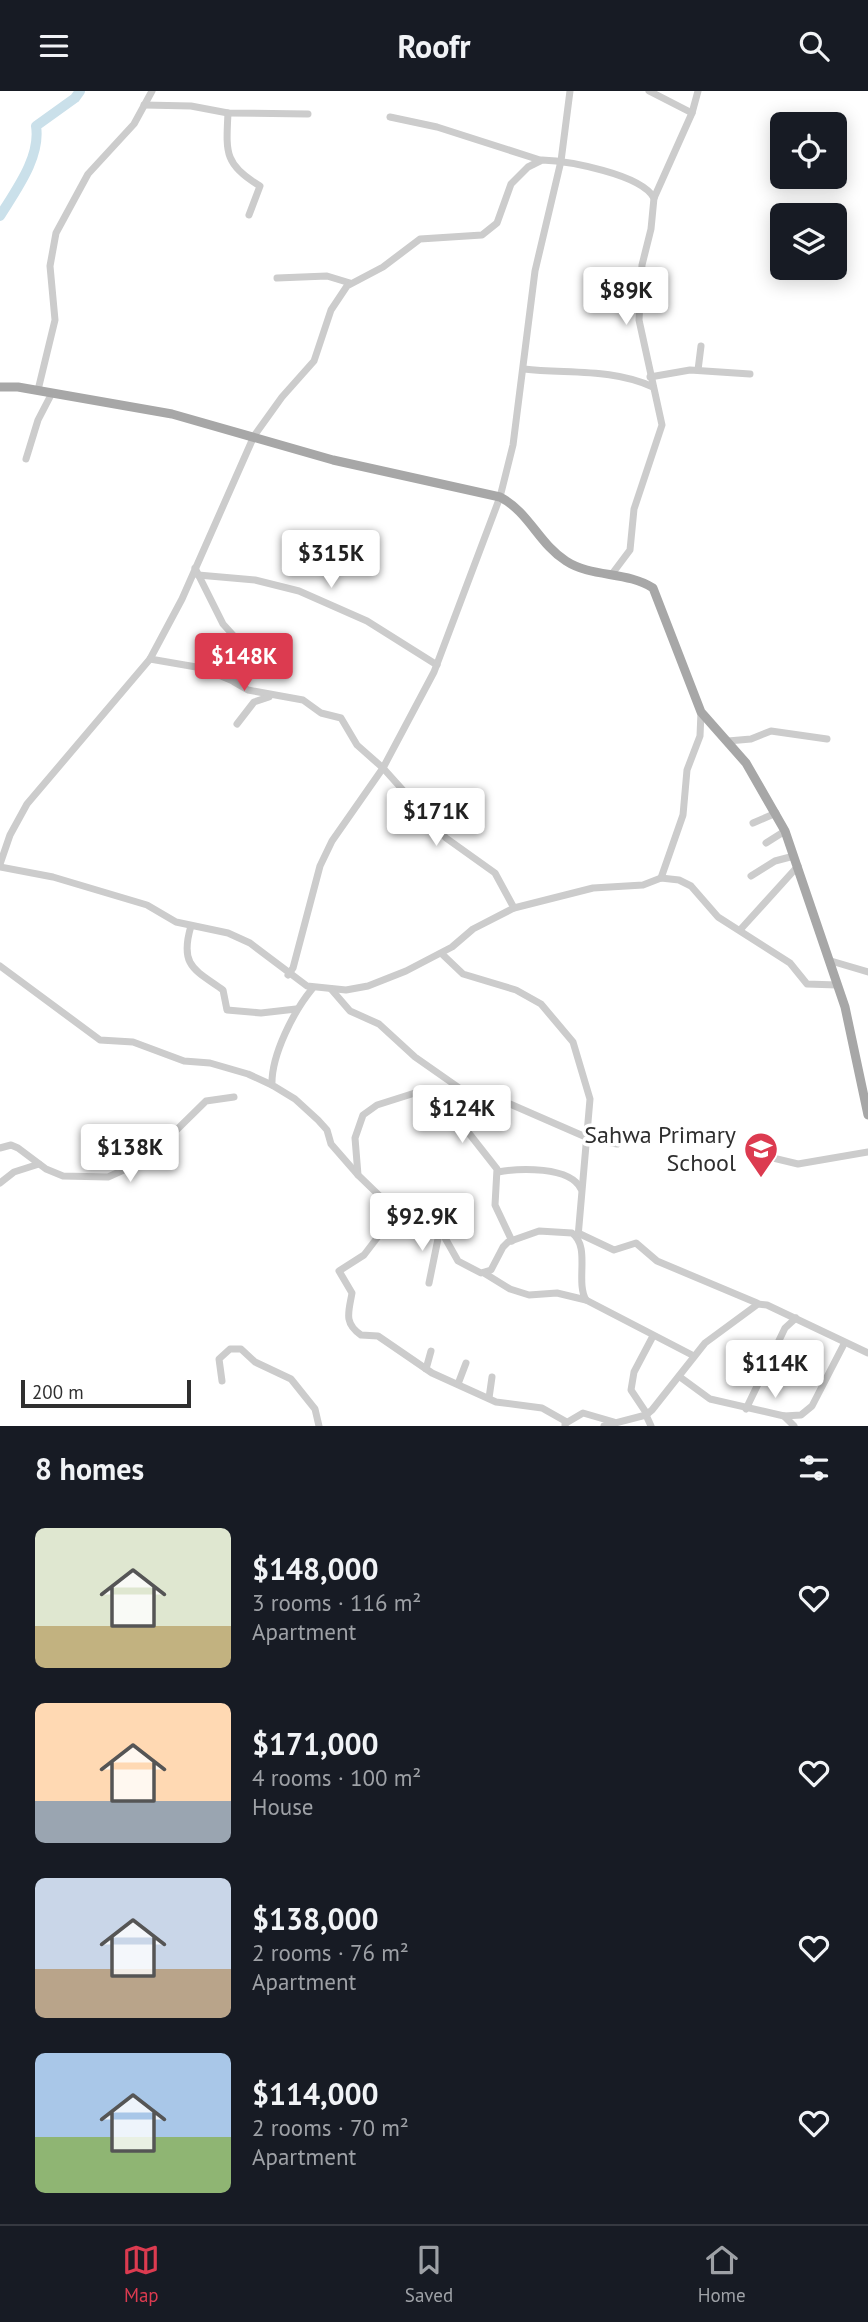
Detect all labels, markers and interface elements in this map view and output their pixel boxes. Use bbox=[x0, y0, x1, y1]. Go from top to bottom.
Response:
text: Roofr bbox=[397, 25, 471, 67]
icon: menu bbox=[35, 27, 73, 65]
icon: search bbox=[795, 27, 833, 65]
map controls bbox=[770, 112, 847, 280]
button: locate bbox=[770, 112, 847, 189]
button: layers bbox=[770, 203, 847, 280]
pin: $89K bbox=[585, 267, 667, 327]
text: $89K bbox=[599, 275, 653, 304]
pin: $315K bbox=[282, 531, 380, 590]
text: $315K bbox=[298, 538, 364, 567]
pin: $148K bbox=[195, 633, 293, 693]
text: $148K bbox=[211, 641, 277, 670]
pin: $171K bbox=[387, 789, 485, 848]
text: $171K bbox=[403, 796, 469, 825]
pin: $124K bbox=[413, 1086, 511, 1145]
text: $124K bbox=[429, 1093, 495, 1122]
place label: Sahwa Primary School bbox=[584, 1119, 736, 1178]
pin: $138K bbox=[81, 1125, 179, 1184]
school or university icon: Sahwa Primary School bbox=[742, 1130, 780, 1179]
text: $138K bbox=[97, 1132, 163, 1161]
pin: $92.9K bbox=[365, 1193, 479, 1253]
text: $92.9K bbox=[386, 1201, 458, 1230]
pin: $114K bbox=[726, 1341, 824, 1400]
text: $114K bbox=[742, 1348, 808, 1377]
scale bar bbox=[21, 1377, 191, 1409]
text: 200 m bbox=[32, 1380, 84, 1404]
text: 8 homes bbox=[35, 1449, 144, 1488]
icon: filters bbox=[795, 1449, 833, 1487]
text: $148,000 bbox=[252, 1549, 379, 1588]
icon: home bbox=[91, 1556, 175, 1640]
icon: heart bbox=[795, 1579, 833, 1617]
text: 3 rooms · 116 m² bbox=[252, 1588, 421, 1617]
text: Apartment bbox=[252, 1617, 356, 1646]
text: $171,000 bbox=[252, 1724, 379, 1763]
icon: home bbox=[91, 1731, 175, 1815]
icon: heart bbox=[795, 1754, 833, 1792]
text: 4 rooms · 100 m² bbox=[252, 1763, 421, 1792]
text: House bbox=[252, 1792, 314, 1821]
text: $138,000 bbox=[252, 1899, 379, 1938]
icon: home bbox=[91, 1906, 175, 1990]
icon: heart bbox=[795, 1929, 833, 1967]
text: 2 rooms · 76 m² bbox=[252, 1938, 409, 1967]
text: Apartment bbox=[252, 1967, 356, 1996]
text: $114,000 bbox=[252, 2074, 379, 2113]
icon: home bbox=[91, 2081, 175, 2165]
icon: heart bbox=[795, 2104, 833, 2142]
text: 2 rooms · 70 m² bbox=[252, 2113, 409, 2142]
text: Apartment bbox=[252, 2142, 356, 2171]
tab: Map bbox=[122, 2241, 160, 2307]
tab: Saved bbox=[405, 2241, 453, 2307]
tab: Home bbox=[698, 2241, 746, 2307]

